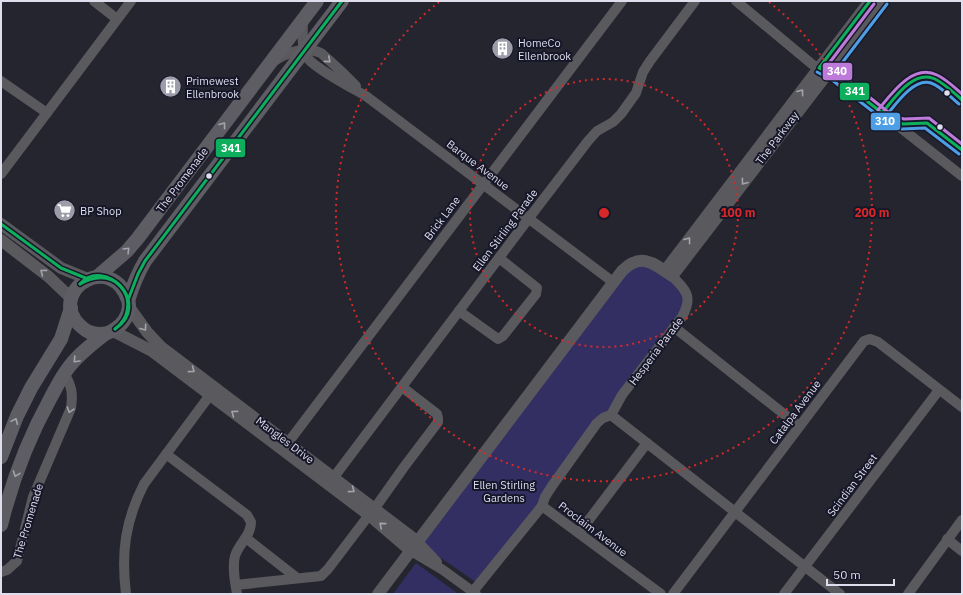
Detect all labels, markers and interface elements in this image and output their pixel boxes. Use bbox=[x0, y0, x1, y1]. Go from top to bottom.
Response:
building icon: HomeCo Ellenbrook bbox=[489, 36, 515, 62]
place label: HomeCo Ellenbrook bbox=[518, 36, 571, 63]
one-way arrow bbox=[324, 55, 331, 62]
line badge: 340 bbox=[822, 62, 853, 81]
text: 340 bbox=[827, 64, 847, 78]
building icon: Primewest Ellenbrook bbox=[158, 74, 184, 100]
place label: Primewest Ellenbrook bbox=[186, 74, 239, 101]
line badge: 341 bbox=[839, 82, 870, 101]
text: 341 bbox=[845, 84, 865, 98]
unlabelled marker bbox=[942, 88, 952, 98]
one-way arrow bbox=[796, 89, 803, 96]
street label: The Parkway bbox=[752, 108, 802, 167]
line badge: 310 bbox=[870, 112, 901, 131]
text: 310 bbox=[875, 114, 895, 128]
one-way arrow bbox=[218, 122, 226, 129]
unlabelled marker bbox=[935, 122, 945, 132]
street label: Barque Avenue bbox=[444, 137, 512, 193]
line badge: 341 bbox=[215, 138, 246, 158]
text: 341 bbox=[221, 141, 241, 155]
street label: The Promenade bbox=[153, 145, 211, 215]
unlabelled marker bbox=[204, 171, 214, 181]
one-way arrow bbox=[742, 177, 749, 184]
street label: Ellen Stirling Parade bbox=[470, 186, 540, 274]
street label: Brick Lane bbox=[421, 193, 463, 243]
supermarket icon: BP Shop bbox=[51, 198, 77, 224]
place label: BP Shop bbox=[80, 204, 122, 218]
text: 100 m bbox=[720, 205, 756, 220]
text: 200 m bbox=[854, 205, 890, 220]
centre of rings bbox=[597, 206, 611, 220]
one-way arrow bbox=[684, 237, 691, 244]
one-way arrow bbox=[122, 247, 130, 255]
one-way arrow bbox=[41, 270, 48, 277]
street label: Hesperia Parade bbox=[626, 314, 686, 388]
one-way arrow bbox=[139, 324, 146, 331]
one-way arrow bbox=[73, 355, 81, 363]
one-way arrow bbox=[188, 365, 195, 373]
street label: Catalpa Avenue bbox=[766, 377, 824, 447]
one-way arrow bbox=[66, 406, 75, 413]
one-way arrow bbox=[231, 410, 238, 417]
street label: Mangles Drive bbox=[253, 414, 317, 466]
one-way arrow bbox=[11, 417, 19, 424]
street label: Scindian Street bbox=[824, 451, 880, 519]
one-way arrow bbox=[12, 471, 20, 478]
park label: Ellen Stirling Gardens bbox=[473, 478, 535, 505]
street label: The Promenade bbox=[10, 482, 46, 560]
one-way arrow bbox=[347, 486, 354, 493]
street label: Proclaim Avenue bbox=[556, 499, 630, 559]
one-way arrow bbox=[379, 523, 386, 530]
scale bar bbox=[827, 561, 894, 587]
text: 50 m bbox=[833, 567, 861, 582]

